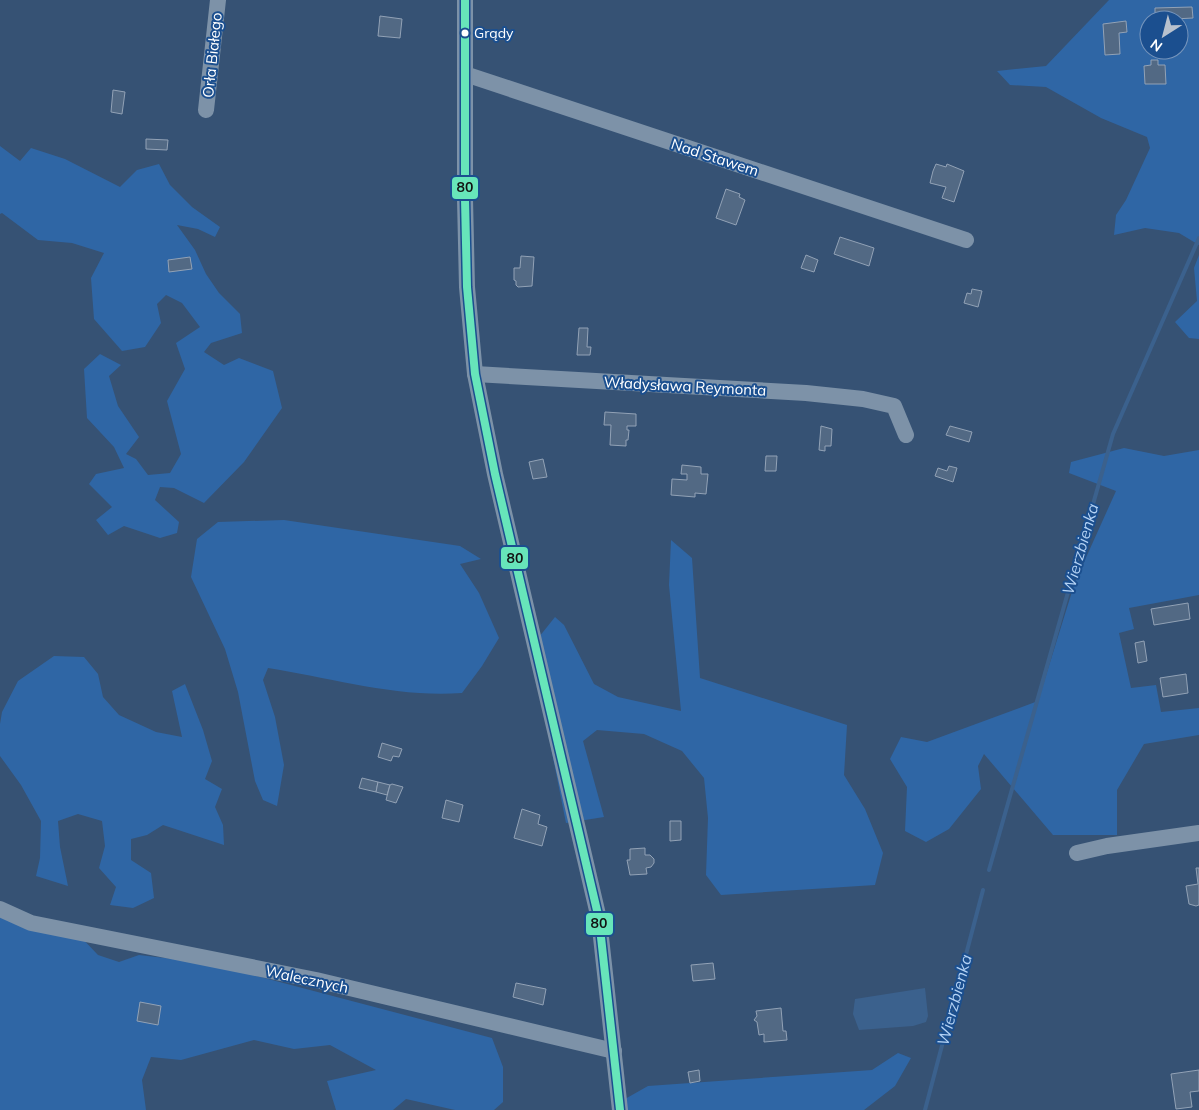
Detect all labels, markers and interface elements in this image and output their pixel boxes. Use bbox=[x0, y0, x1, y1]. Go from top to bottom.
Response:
north arrow bbox=[1139, 10, 1189, 60]
street label: Orła Białego bbox=[198, 11, 226, 99]
place label: Grądy bbox=[474, 24, 514, 42]
marker: Grądy bbox=[460, 28, 470, 38]
text: N bbox=[1147, 35, 1166, 56]
street label: Nad Stawem bbox=[669, 134, 761, 180]
line badge: 80 bbox=[451, 176, 479, 200]
text: 80 bbox=[457, 178, 473, 196]
street label: Władysława Reymonta bbox=[603, 372, 767, 400]
water label: Wierzbienka bbox=[1057, 501, 1103, 597]
line badge: 80 bbox=[500, 546, 529, 570]
text: 80 bbox=[507, 549, 523, 567]
line badge: 80 bbox=[585, 912, 614, 936]
text: 80 bbox=[591, 914, 607, 932]
water label: Wierzbienka bbox=[932, 952, 976, 1048]
street label: Walecznych bbox=[264, 961, 350, 997]

